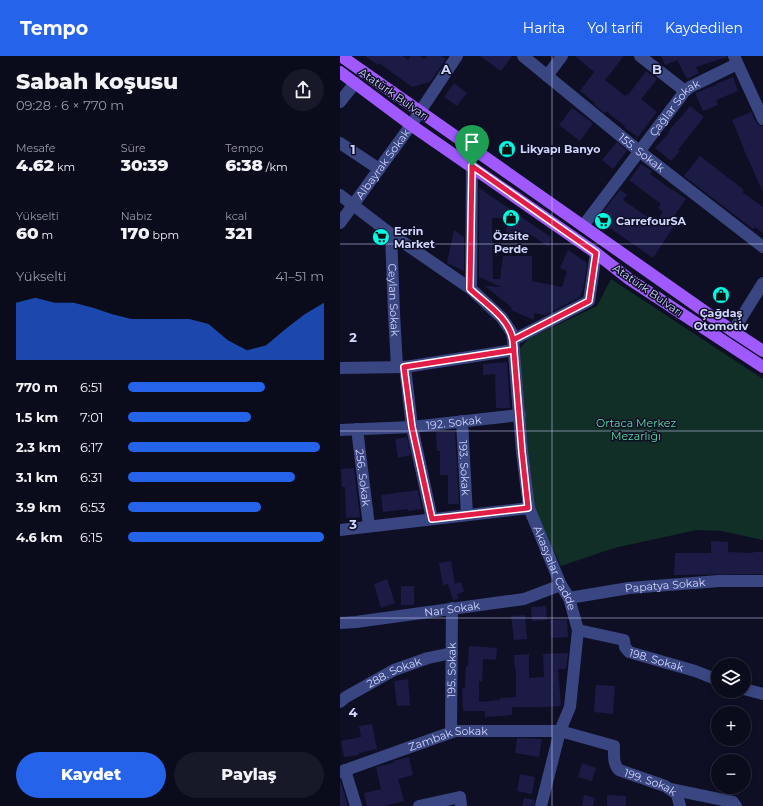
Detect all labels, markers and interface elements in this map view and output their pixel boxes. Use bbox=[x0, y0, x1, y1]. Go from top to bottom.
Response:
text: Tempo bbox=[20, 17, 88, 40]
text: Harita bbox=[523, 19, 565, 37]
text: Yol tarifi bbox=[587, 19, 643, 37]
text: Kaydedilen bbox=[665, 19, 743, 37]
text: A bbox=[440, 61, 452, 77]
text: B bbox=[652, 61, 662, 77]
street label: Atatürk Bulvarı bbox=[356, 65, 432, 123]
text: Sabah koşusu bbox=[16, 68, 178, 95]
button: share bbox=[282, 69, 324, 111]
street label: Çağlar Sokak bbox=[646, 76, 703, 139]
text: 09:28 · 6 × 770 m bbox=[16, 97, 124, 113]
pin bbox=[455, 125, 489, 166]
street label: Albayrak Sokak bbox=[353, 126, 413, 202]
street label: 155. Sokak bbox=[616, 130, 668, 175]
icon: arrive bbox=[461, 131, 483, 153]
shop icon: Likyapı Banyo bbox=[497, 139, 517, 159]
text: Mesafe bbox=[16, 141, 55, 155]
text: Süre bbox=[121, 141, 146, 155]
text: Tempo bbox=[225, 141, 264, 155]
text: 1 bbox=[350, 141, 356, 157]
place label: Likyapı Banyo bbox=[520, 142, 600, 156]
text: 4.62 bbox=[16, 155, 54, 175]
text: 30:39 bbox=[121, 155, 169, 175]
text: 6:38 bbox=[225, 155, 263, 175]
text: km bbox=[54, 160, 75, 174]
text: /km bbox=[263, 160, 288, 174]
shop icon: Özsite Perde bbox=[501, 208, 521, 228]
text: Yükselti bbox=[16, 209, 59, 223]
text: Nabız bbox=[121, 209, 152, 223]
text: kcal bbox=[225, 209, 247, 223]
supermarket icon: CarrefourSA bbox=[593, 211, 613, 231]
place label: CarrefourSA bbox=[616, 214, 687, 228]
text: 60 bbox=[16, 223, 39, 243]
text: 170 bbox=[121, 223, 150, 243]
text: 321 bbox=[225, 223, 253, 243]
place label: Ecrin Market bbox=[394, 224, 435, 251]
supermarket icon: Ecrin Market bbox=[371, 227, 391, 247]
text: m bbox=[39, 228, 53, 242]
text: bpm bbox=[150, 228, 179, 242]
place label: Özsite Perde bbox=[493, 229, 529, 256]
street label: Atatürk Bulvarı bbox=[610, 261, 686, 319]
street label: Ceylan Sokak bbox=[385, 263, 402, 337]
text: Yükselti bbox=[16, 268, 66, 284]
text: 41–51 m bbox=[275, 268, 324, 284]
shop icon: Çağdaş Otomotiv bbox=[711, 285, 731, 305]
place label: Çağdaş Otomotiv bbox=[694, 306, 749, 333]
text: 2 bbox=[349, 329, 357, 345]
text: 770 m bbox=[16, 379, 58, 395]
text: 6:51 bbox=[80, 379, 103, 395]
text: 1.5 km bbox=[16, 409, 58, 425]
text: 7:01 bbox=[80, 409, 103, 425]
street label: 192. Sokak bbox=[425, 412, 482, 432]
park label: Ortaca Merkez Mezarlığı bbox=[596, 416, 676, 443]
text: 2.3 km bbox=[16, 439, 61, 455]
text: 6:17 bbox=[80, 439, 103, 455]
street label: 193. Sokak bbox=[456, 440, 473, 496]
street label: 256. Sokak bbox=[353, 448, 374, 508]
text: 3.1 km bbox=[16, 469, 58, 485]
text: 6:31 bbox=[80, 469, 103, 485]
text: 3.9 km bbox=[16, 499, 61, 515]
text: 6:53 bbox=[80, 499, 105, 515]
text: 3 bbox=[348, 516, 357, 532]
street label: Akasyalar Cadde bbox=[530, 524, 579, 612]
text: 4.6 km bbox=[16, 529, 63, 545]
text: 6:15 bbox=[80, 529, 103, 545]
street label: Papatya Sokak bbox=[624, 575, 706, 596]
street label: Nar Sokak bbox=[423, 598, 481, 620]
street label: 195. Sokak bbox=[444, 642, 459, 698]
street label: 198. Sokak bbox=[627, 645, 686, 674]
street label: 288. Sokak bbox=[364, 654, 424, 691]
map controls bbox=[711, 658, 751, 794]
button: layers bbox=[711, 658, 751, 698]
text: 4 bbox=[349, 704, 358, 720]
button: + bbox=[711, 706, 751, 746]
street label: Zambak Sokak bbox=[406, 724, 488, 754]
button: Kaydet bbox=[16, 752, 166, 798]
button: Paylaş bbox=[174, 752, 324, 798]
button: − bbox=[711, 754, 751, 794]
street label: 199. Sokak bbox=[622, 765, 680, 799]

